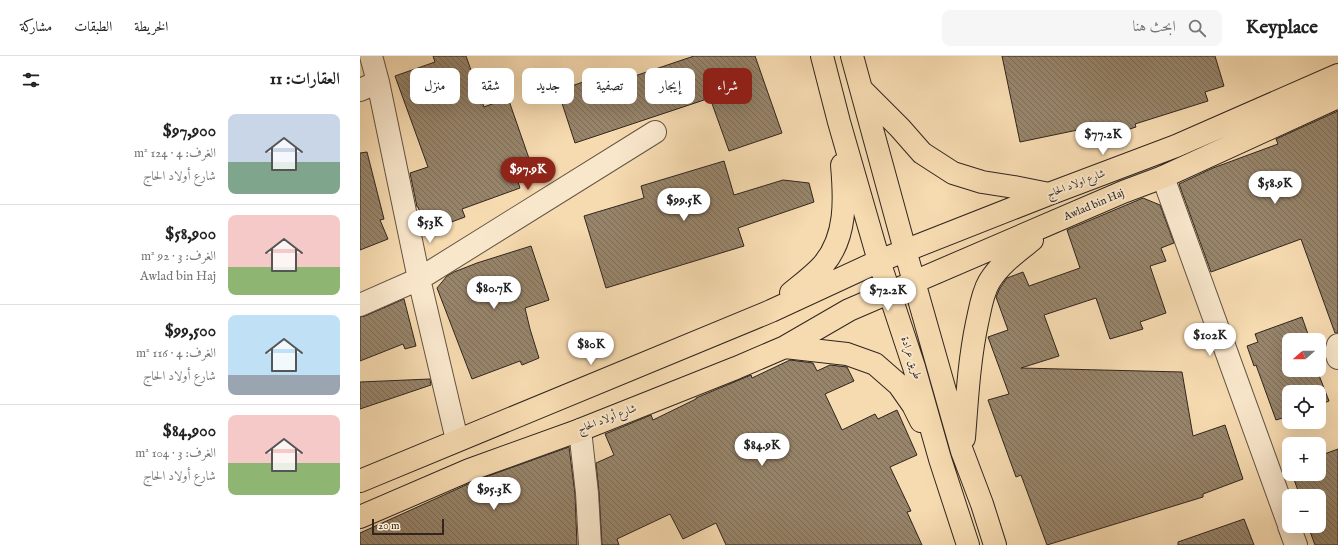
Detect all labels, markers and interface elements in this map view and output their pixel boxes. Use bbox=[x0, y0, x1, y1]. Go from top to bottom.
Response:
search box bbox=[942, 10, 1222, 46]
text: Keyplace bbox=[1246, 16, 1318, 40]
text: ابحث هنا bbox=[1132, 17, 1176, 36]
icon: search bbox=[1186, 17, 1208, 39]
text: مشاركة bbox=[20, 18, 52, 36]
text: الطبقات bbox=[74, 18, 112, 36]
text: الخريطة bbox=[134, 18, 168, 36]
chip: منزل bbox=[410, 68, 460, 104]
chip: شقة bbox=[468, 68, 514, 104]
chip: جديد bbox=[522, 68, 574, 104]
chip: تصفية bbox=[582, 68, 637, 104]
chip: إيجار bbox=[645, 68, 695, 104]
chip: شراء bbox=[703, 68, 752, 104]
icon: filters bbox=[20, 69, 42, 91]
text: العقارات: 11 bbox=[270, 69, 340, 90]
text: $97,900 bbox=[163, 121, 216, 142]
pin: $77.2K bbox=[1070, 122, 1136, 156]
text: $77.2K bbox=[1084, 126, 1122, 143]
icon: home bbox=[260, 130, 308, 178]
text: الغرف: 4 · 124 m² bbox=[134, 145, 216, 162]
pin: $97.9K bbox=[495, 157, 561, 191]
text: $97.9K bbox=[510, 161, 546, 178]
street label: شارع اولاد الحاج bbox=[1045, 166, 1108, 204]
text: شارع أولاد الحاج bbox=[143, 168, 216, 185]
pin: $58.9K bbox=[1242, 171, 1308, 205]
text: $58.9K bbox=[1258, 175, 1292, 192]
street label: Awlad bin Haj bbox=[1061, 186, 1126, 224]
pin: $99.5K bbox=[651, 188, 717, 222]
text: $99.5K bbox=[666, 192, 702, 209]
pin: $53K bbox=[406, 210, 454, 244]
text: $53K bbox=[417, 214, 443, 231]
text: $58,900 bbox=[165, 224, 216, 245]
icon: home bbox=[260, 231, 308, 279]
text: الغرف: 3 · 92 m² bbox=[141, 248, 216, 265]
text: Awlad bin Haj bbox=[140, 268, 216, 285]
pin: $80.7K bbox=[461, 276, 527, 310]
pin: $72.2K bbox=[855, 278, 921, 312]
text: $80.7K bbox=[476, 280, 512, 297]
text: $72.2K bbox=[869, 282, 907, 299]
text: $99,500 bbox=[164, 321, 216, 342]
pin: $102K bbox=[1182, 323, 1238, 357]
text: $102K bbox=[1193, 327, 1227, 344]
icon: home bbox=[260, 331, 308, 379]
pin: $80K bbox=[567, 332, 615, 366]
north arrow bbox=[1282, 333, 1326, 377]
map controls bbox=[1282, 333, 1326, 533]
street label: طريق عرادة bbox=[897, 335, 925, 381]
text: $80K bbox=[577, 336, 605, 353]
text: الغرف: 4 · 116 m² bbox=[136, 345, 216, 362]
text: شارع أولاد الحاج bbox=[143, 368, 216, 385]
button: locate bbox=[1282, 385, 1326, 429]
street label: شارع أولاد الحاج bbox=[575, 399, 640, 439]
text: $84,900 bbox=[162, 421, 216, 442]
icon: home bbox=[260, 431, 308, 479]
pin: $84.9K bbox=[729, 433, 795, 467]
text: $84.9K bbox=[744, 437, 780, 454]
button: + bbox=[1282, 437, 1326, 481]
text: الغرف: 3 · 104 m² bbox=[135, 445, 216, 462]
text: شارع أولاد الحاج bbox=[143, 468, 216, 485]
pin: $95.3K bbox=[461, 477, 527, 511]
text: $95.3K bbox=[477, 481, 511, 498]
button: − bbox=[1282, 489, 1326, 533]
scale bar bbox=[372, 517, 444, 536]
text: 20 m bbox=[378, 519, 399, 533]

